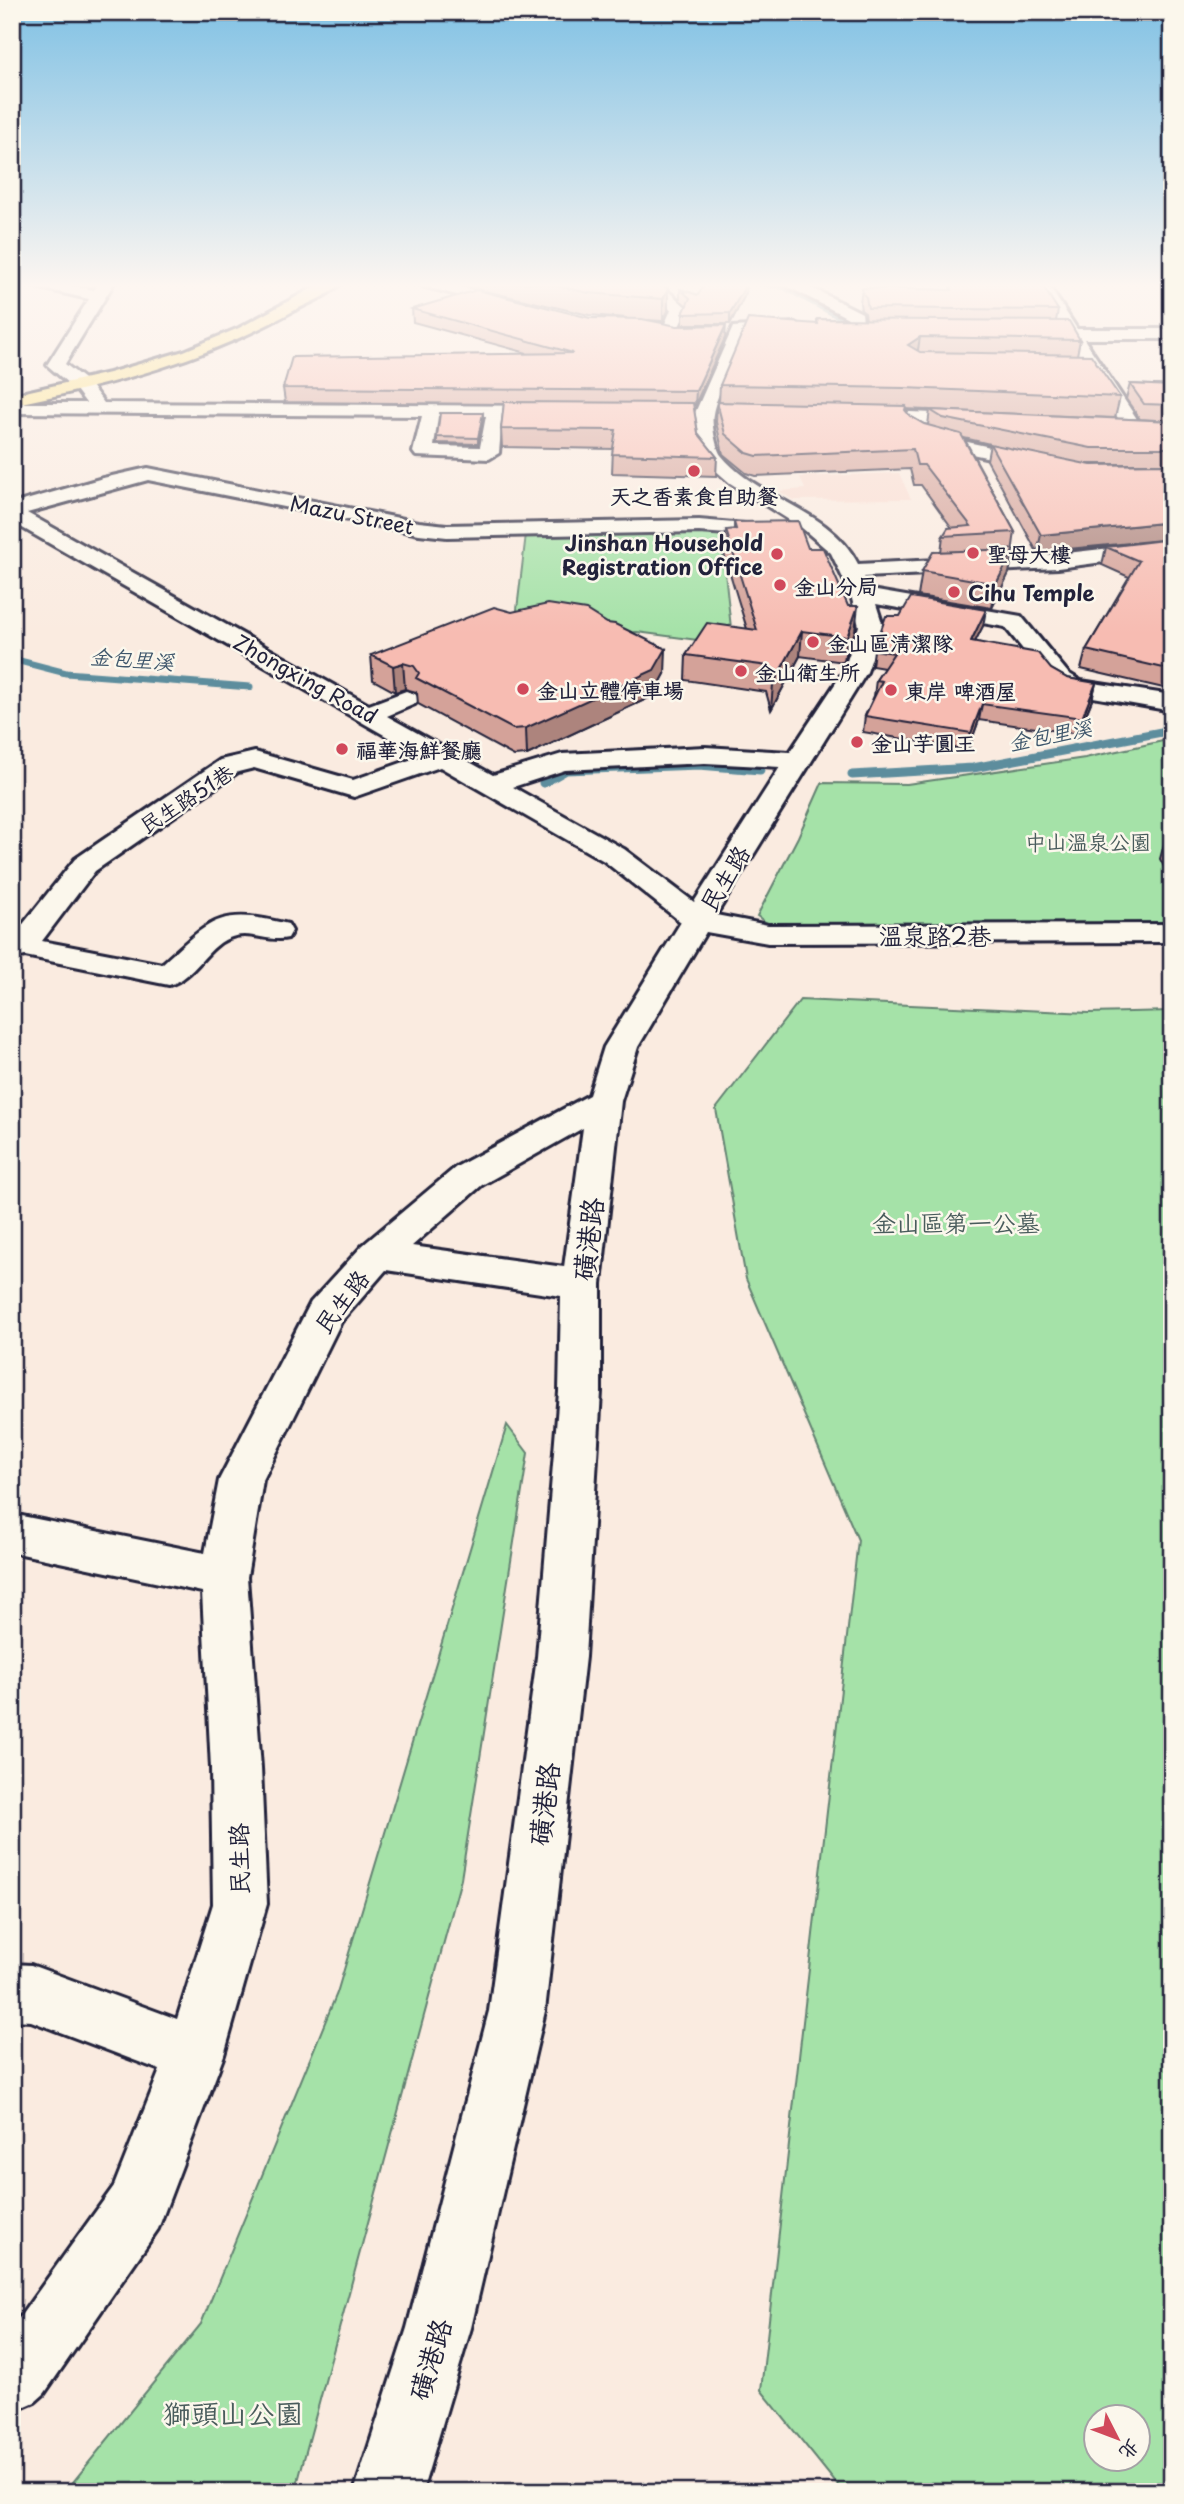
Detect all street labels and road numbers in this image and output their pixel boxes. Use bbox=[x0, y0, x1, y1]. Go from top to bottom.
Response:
street label: Mazu Street bbox=[287, 486, 417, 542]
street label: Zhongxing Road bbox=[228, 625, 384, 731]
street label: 民生路51巷 bbox=[133, 756, 239, 840]
street label: 民生路 bbox=[690, 838, 758, 918]
street label: 溫泉路2巷 bbox=[879, 917, 992, 953]
street label: 磺港路 bbox=[561, 1195, 613, 1283]
street label: 民生路 bbox=[305, 1261, 377, 1341]
street label: 磺港路 bbox=[517, 1760, 569, 1848]
street label: 民生路 bbox=[219, 1823, 257, 1895]
street label: 磺港路 bbox=[396, 2313, 462, 2405]

